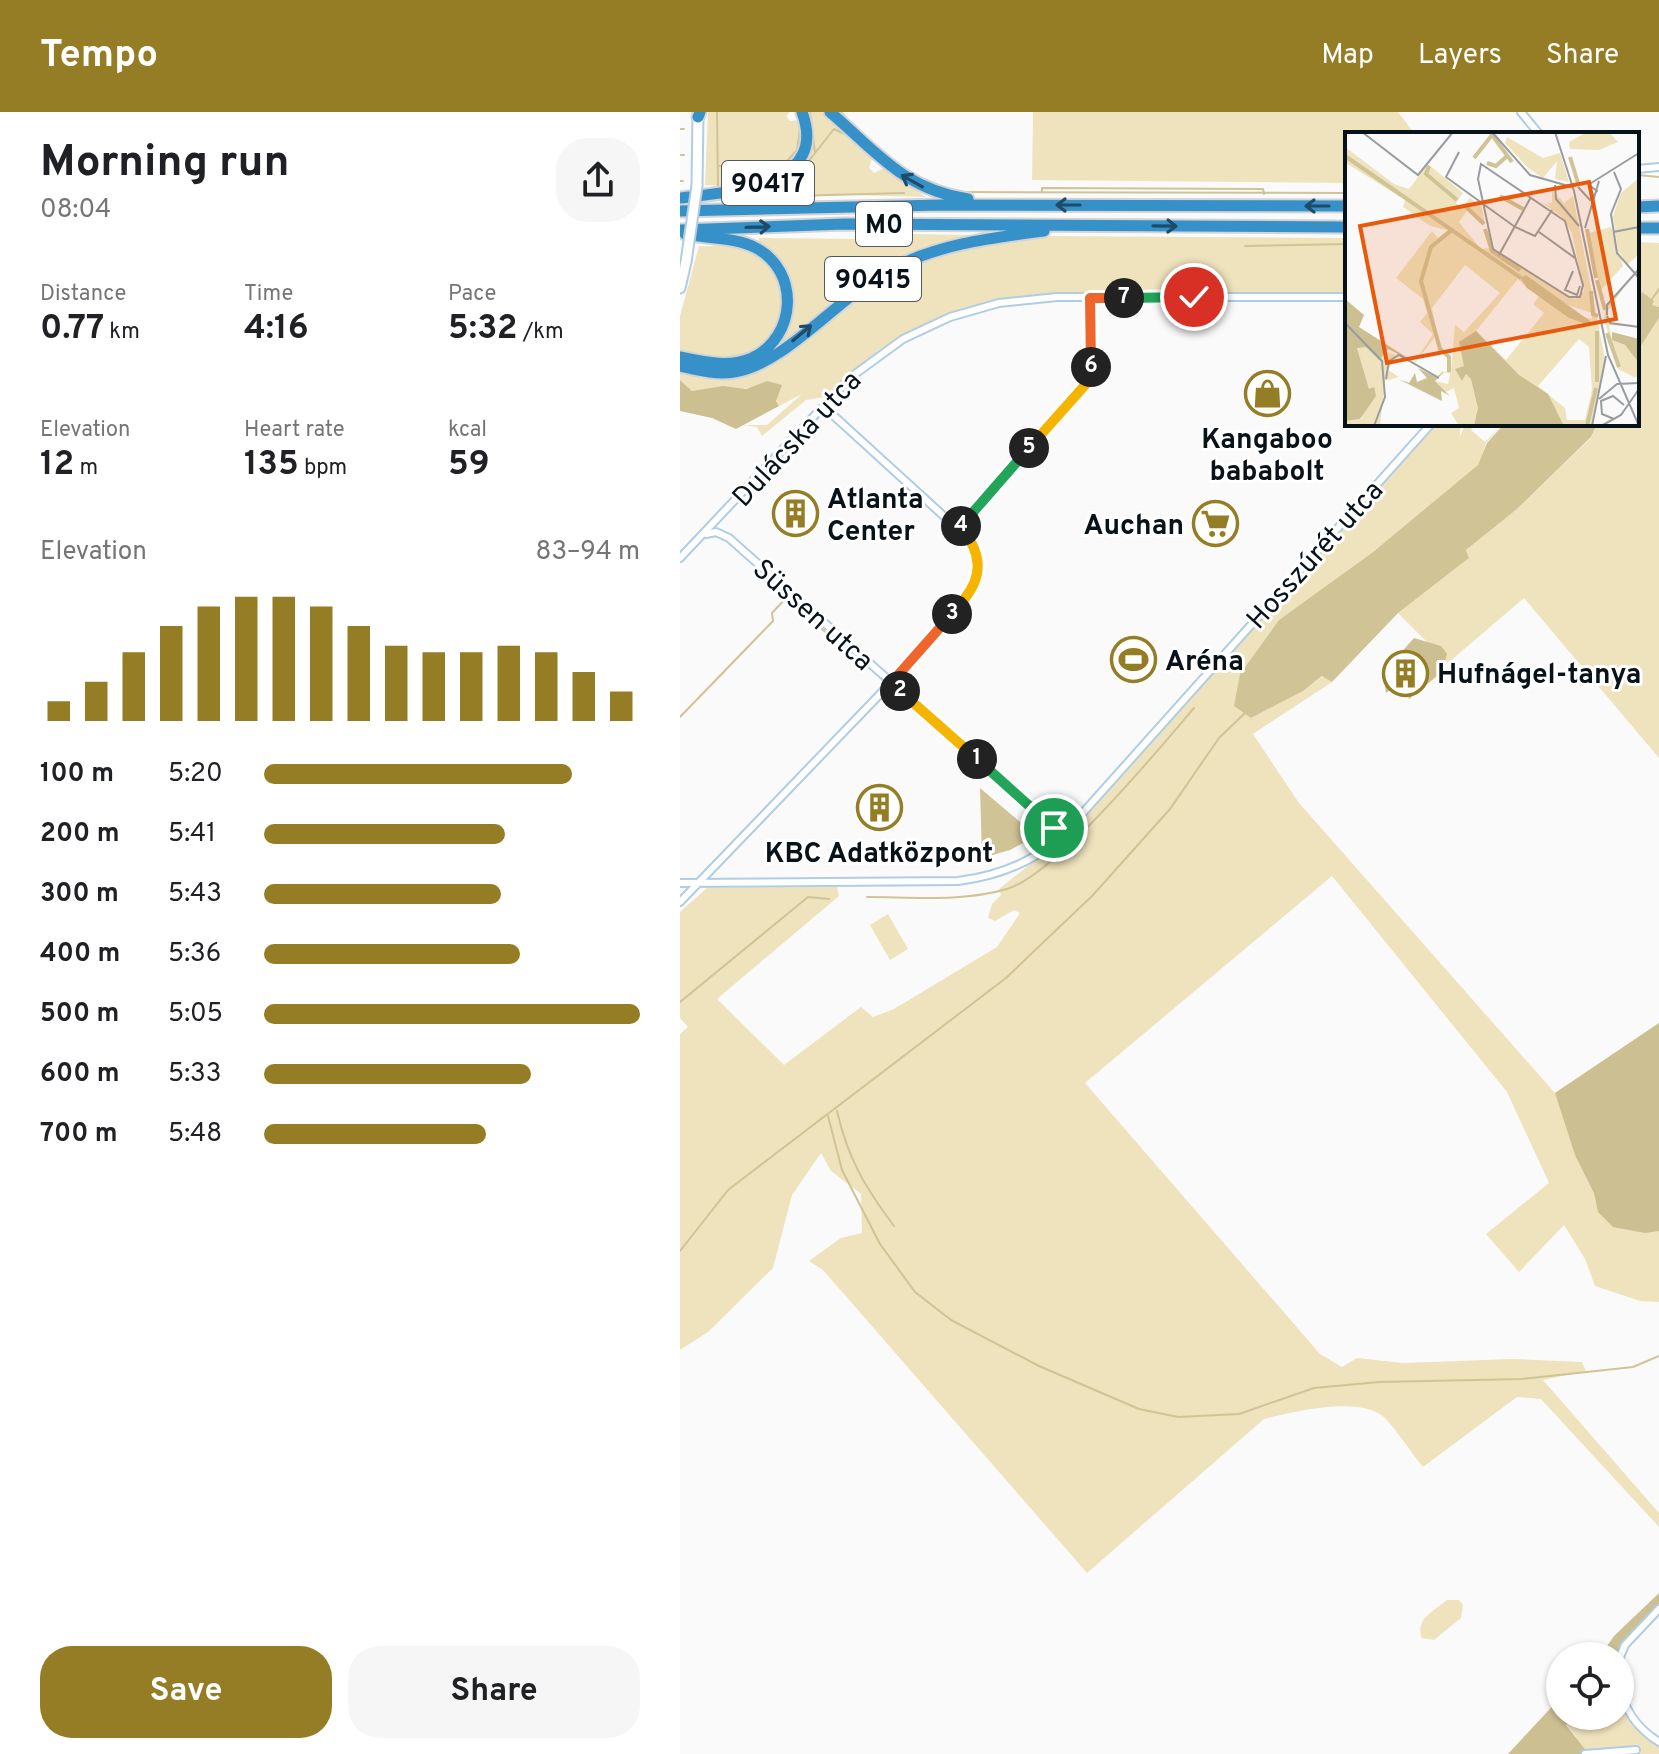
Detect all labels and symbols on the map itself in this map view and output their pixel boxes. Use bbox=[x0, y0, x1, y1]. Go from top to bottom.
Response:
inset map bbox=[1345, 132, 1639, 426]
road number: 90417 bbox=[722, 161, 814, 205]
one-way arrow bbox=[901, 173, 925, 189]
one-way arrow bbox=[1055, 197, 1082, 213]
one-way arrow bbox=[1304, 198, 1331, 214]
road number: M0 bbox=[856, 202, 912, 246]
one-way arrow bbox=[1151, 218, 1178, 233]
one-way arrow bbox=[744, 219, 771, 234]
road number: 90415 bbox=[825, 257, 921, 301]
pin bbox=[1160, 263, 1228, 331]
pin: 7 bbox=[1104, 278, 1144, 318]
one-way arrow bbox=[792, 324, 812, 342]
pin: 6 bbox=[1071, 347, 1111, 387]
street label: Dulácska utca bbox=[726, 364, 871, 516]
shop icon: Kangaboo bababolt bbox=[1243, 369, 1291, 417]
place label: Kangaboo bababolt bbox=[1201, 423, 1333, 491]
pin: 5 bbox=[1009, 428, 1049, 468]
street label: Hosszúrét utca bbox=[1240, 474, 1392, 638]
place label: Atlanta Center bbox=[827, 483, 924, 551]
building icon: Atlanta Center bbox=[772, 490, 820, 538]
supermarket icon: Auchan bbox=[1191, 500, 1239, 548]
pin: 4 bbox=[941, 506, 981, 546]
place label: Auchan bbox=[1083, 509, 1184, 545]
street label: Süssen utca bbox=[744, 552, 880, 680]
pin: 3 bbox=[932, 594, 972, 634]
sports icon: Aréna bbox=[1110, 636, 1158, 684]
place label: Aréna bbox=[1165, 645, 1244, 681]
building icon: Hufnágel-tanya bbox=[1382, 649, 1430, 697]
place label: Hufnágel-tanya bbox=[1437, 658, 1641, 694]
pin: 2 bbox=[880, 671, 920, 711]
pin: 1 bbox=[957, 739, 997, 779]
building icon: KBC Adatközpont bbox=[855, 784, 903, 832]
pin bbox=[1020, 794, 1088, 862]
place label: KBC Adatközpont bbox=[765, 837, 993, 873]

